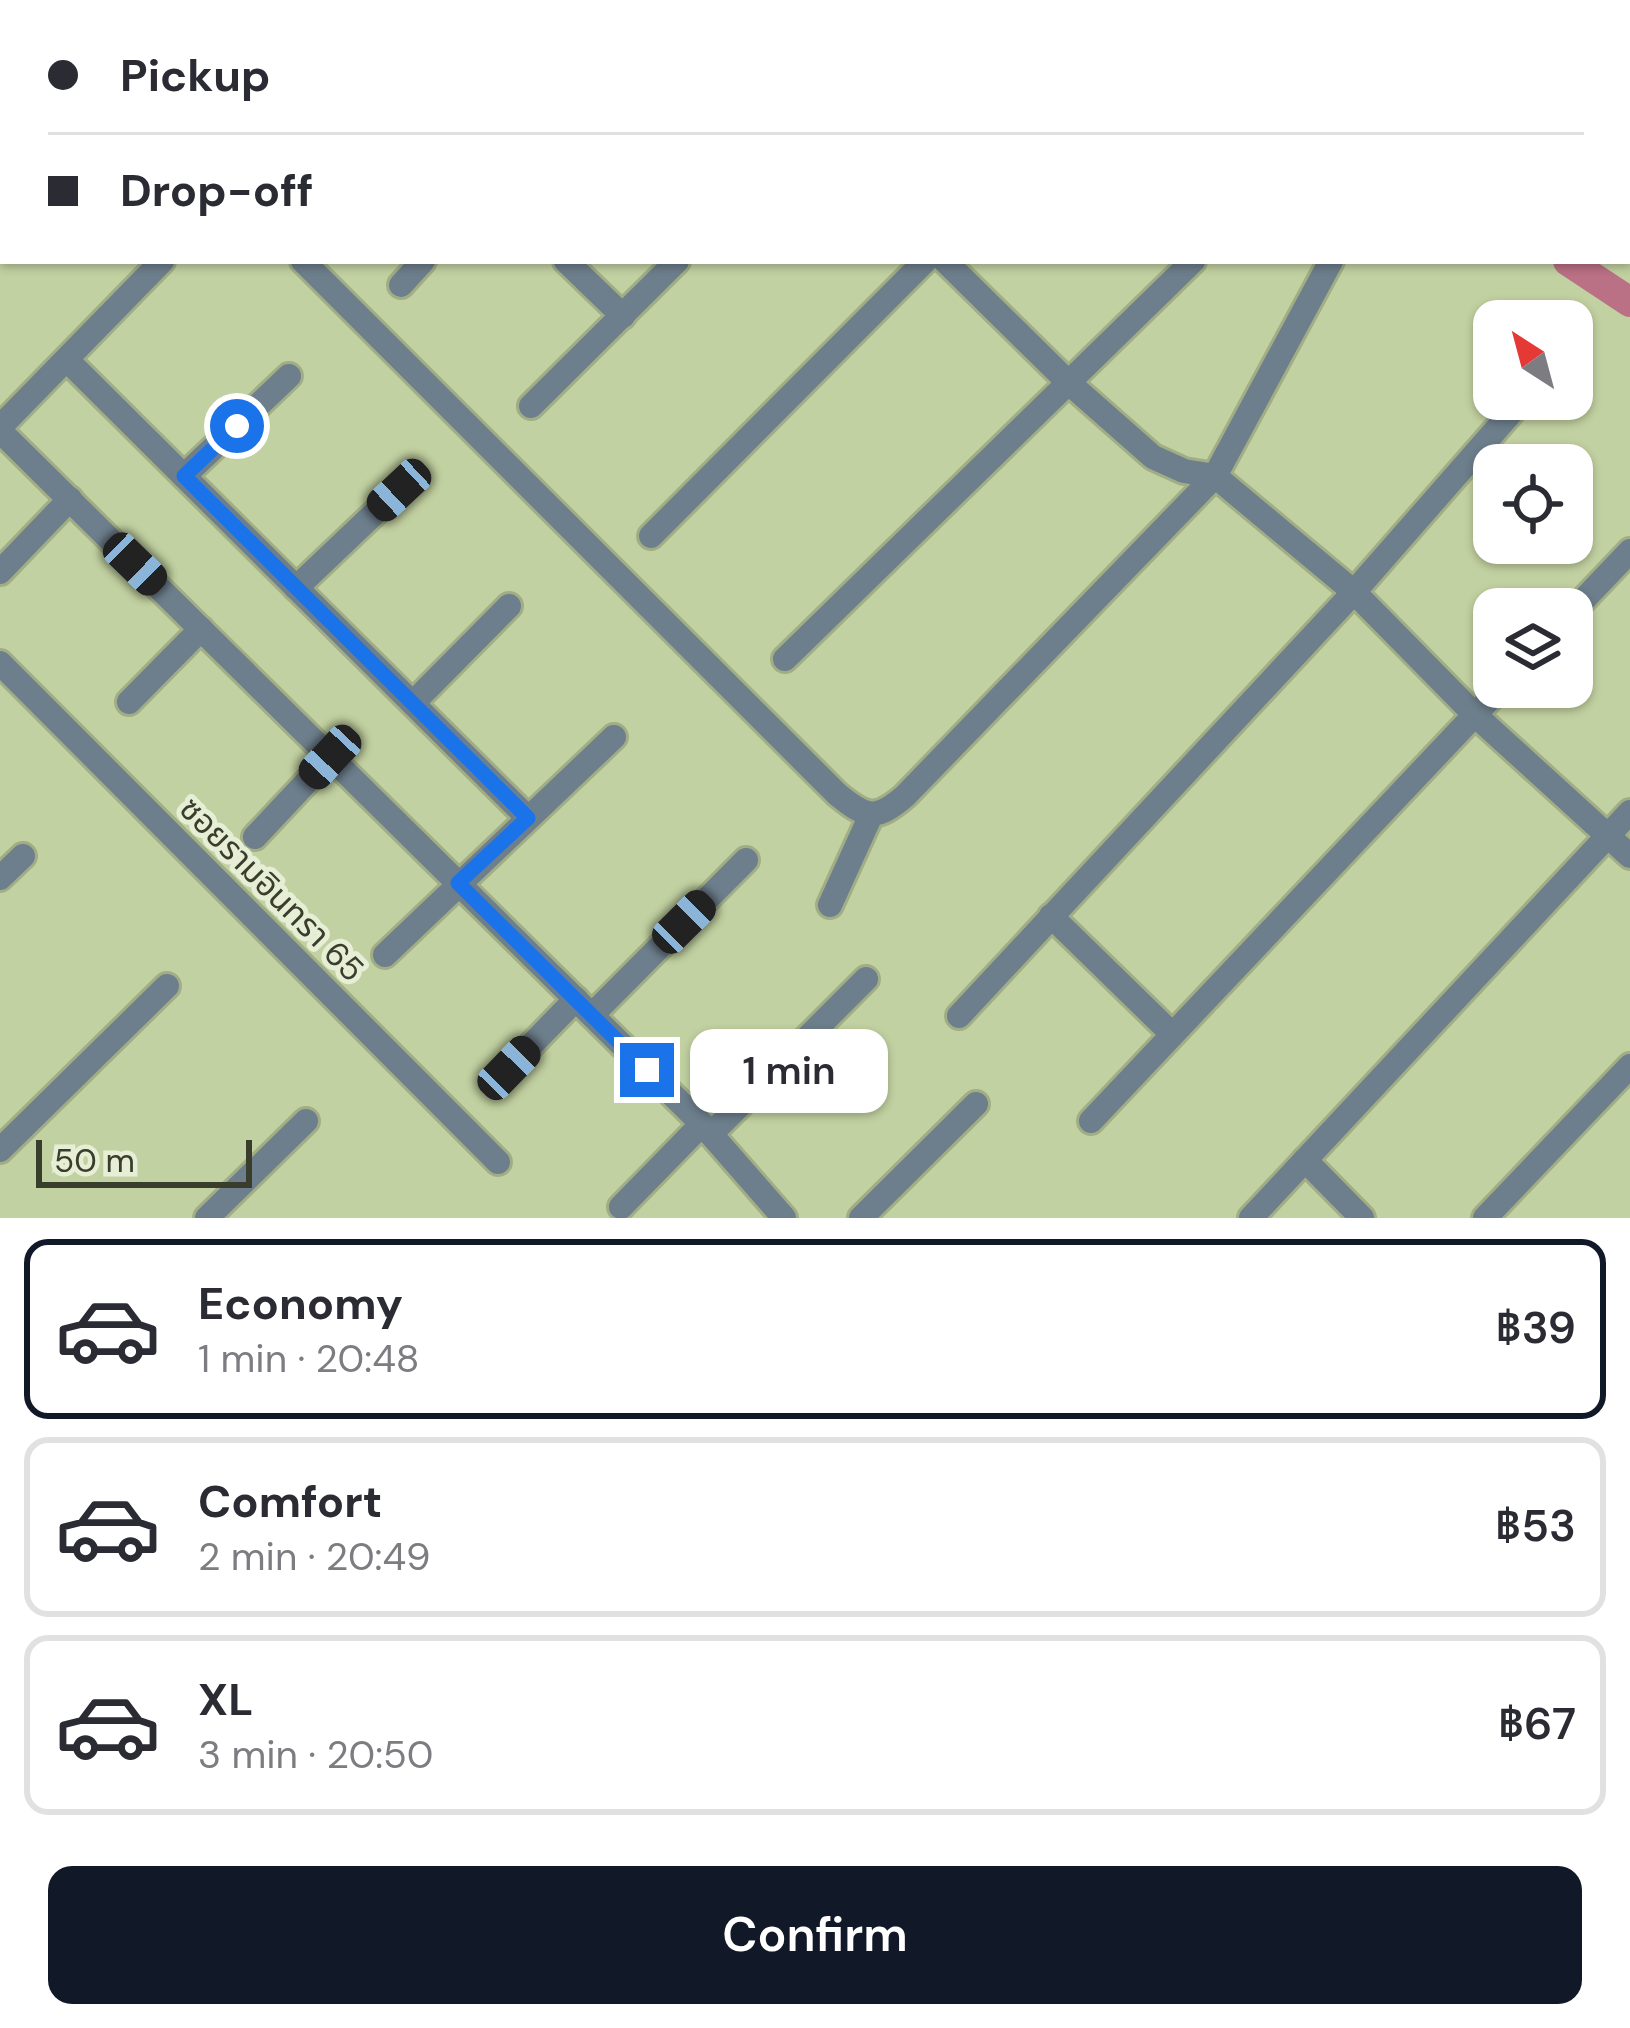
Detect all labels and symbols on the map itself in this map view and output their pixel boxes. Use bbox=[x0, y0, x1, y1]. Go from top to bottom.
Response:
north arrow bbox=[1473, 300, 1593, 420]
route start bbox=[210, 399, 264, 453]
car bbox=[360, 452, 438, 528]
car bbox=[97, 526, 173, 602]
car bbox=[292, 718, 368, 796]
street label: ซอยรามอินทรา 65 bbox=[170, 787, 374, 991]
car bbox=[646, 884, 722, 960]
callout: 1 min bbox=[689, 1028, 887, 1112]
car bbox=[471, 1030, 547, 1106]
route end bbox=[620, 1043, 674, 1097]
scale bar bbox=[36, 1134, 252, 1187]

